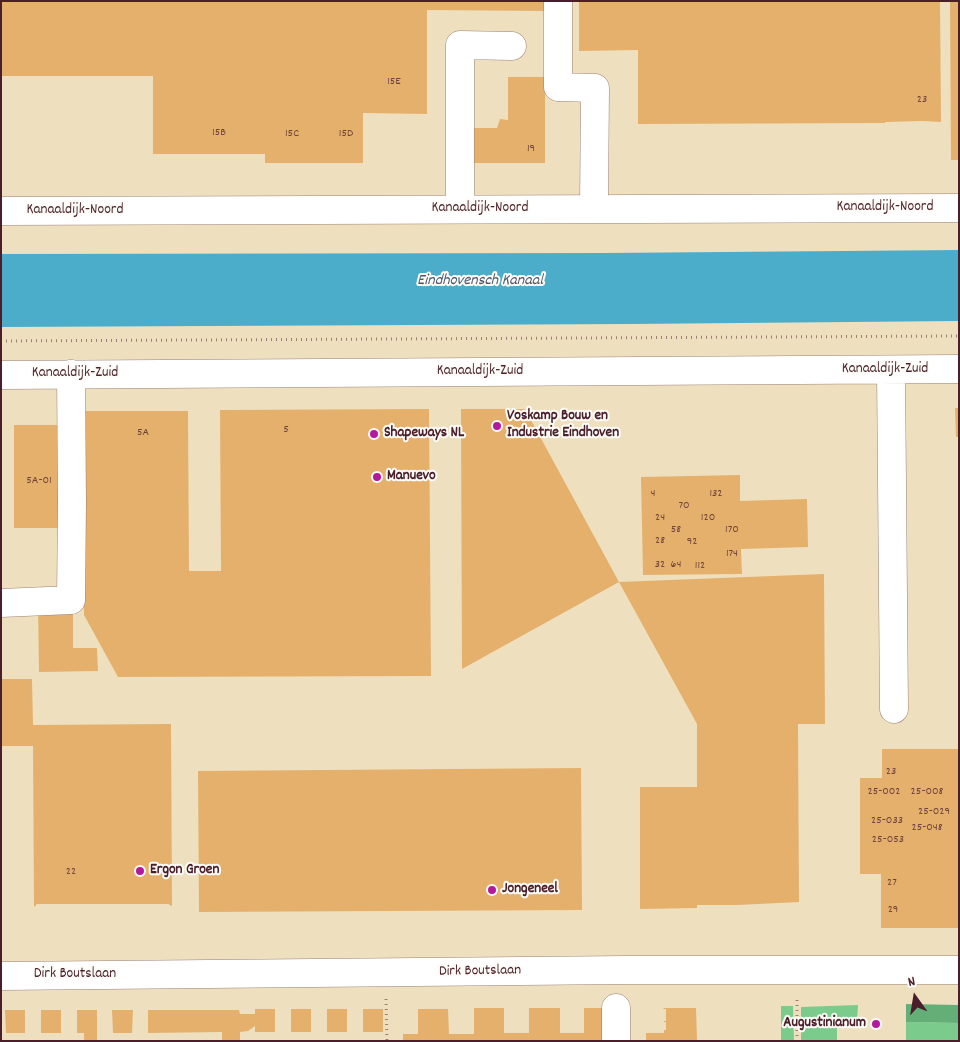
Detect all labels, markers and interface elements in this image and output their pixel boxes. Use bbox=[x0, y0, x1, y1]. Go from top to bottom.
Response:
house number: 15E bbox=[387, 75, 401, 89]
house number: 23 bbox=[917, 93, 927, 107]
house number: 15B bbox=[212, 126, 226, 140]
house number: 15C bbox=[285, 127, 299, 141]
house number: 15D bbox=[339, 127, 353, 141]
house number: 19 bbox=[527, 142, 535, 156]
street label: Kanaaldijk-Noord bbox=[837, 199, 933, 217]
street label: Kanaaldijk-Noord bbox=[432, 200, 528, 218]
street label: Kanaaldijk-Noord bbox=[27, 202, 123, 220]
water label: Eindhovensch Kanaal bbox=[417, 272, 543, 292]
street label: Kanaaldijk-Zuid bbox=[842, 361, 928, 379]
street label: Kanaaldijk-Zuid bbox=[437, 363, 523, 381]
street label: Kanaaldijk-Zuid bbox=[32, 365, 118, 383]
place label: Voskamp Bouw en Industrie Eindhoven bbox=[507, 408, 619, 443]
marker: Voskamp Bouw en Industrie Eindhoven bbox=[491, 420, 503, 432]
house number: 5 bbox=[283, 423, 289, 437]
place label: Shapeways NL bbox=[384, 425, 464, 443]
house number: 5A bbox=[137, 426, 149, 440]
marker: Shapeways NL bbox=[368, 428, 380, 440]
place label: Manuevo bbox=[387, 468, 436, 486]
marker: Manuevo bbox=[371, 471, 383, 483]
house number: 5A-01 bbox=[26, 474, 52, 488]
house number: 4 bbox=[651, 487, 655, 501]
house number: 132 bbox=[709, 487, 723, 501]
house number: 70 bbox=[678, 499, 690, 513]
house number: 24 bbox=[655, 511, 665, 525]
house number: 120 bbox=[701, 511, 715, 525]
house number: 58 bbox=[671, 523, 681, 537]
house number: 170 bbox=[725, 523, 739, 537]
house number: 28 bbox=[655, 534, 665, 548]
house number: 92 bbox=[687, 535, 697, 549]
house number: 174 bbox=[726, 547, 738, 561]
house number: 32 bbox=[655, 558, 665, 572]
house number: 64 bbox=[671, 558, 681, 572]
house number: 112 bbox=[695, 559, 705, 573]
house number: 23 bbox=[886, 765, 896, 779]
house number: 25-002 bbox=[867, 785, 901, 799]
house number: 25-008 bbox=[911, 785, 943, 799]
house number: 25-029 bbox=[918, 805, 950, 819]
house number: 25-033 bbox=[871, 814, 903, 828]
house number: 25-048 bbox=[911, 821, 943, 835]
house number: 25-053 bbox=[872, 833, 904, 847]
place label: Ergon Groen bbox=[150, 862, 219, 880]
house number: 22 bbox=[66, 865, 76, 879]
marker: Ergon Groen bbox=[134, 865, 146, 877]
house number: 27 bbox=[887, 876, 897, 890]
place label: Jongeneel bbox=[502, 881, 558, 899]
marker: Jongeneel bbox=[486, 884, 498, 896]
house number: 29 bbox=[888, 903, 898, 917]
street label: Dirk Boutslaan bbox=[439, 962, 521, 982]
street label: Dirk Boutslaan bbox=[34, 966, 116, 984]
north arrow bbox=[890, 972, 940, 1022]
text: N bbox=[906, 972, 917, 993]
place label: Augustinianum bbox=[783, 1015, 866, 1033]
marker: Augustinianum bbox=[870, 1018, 882, 1030]

